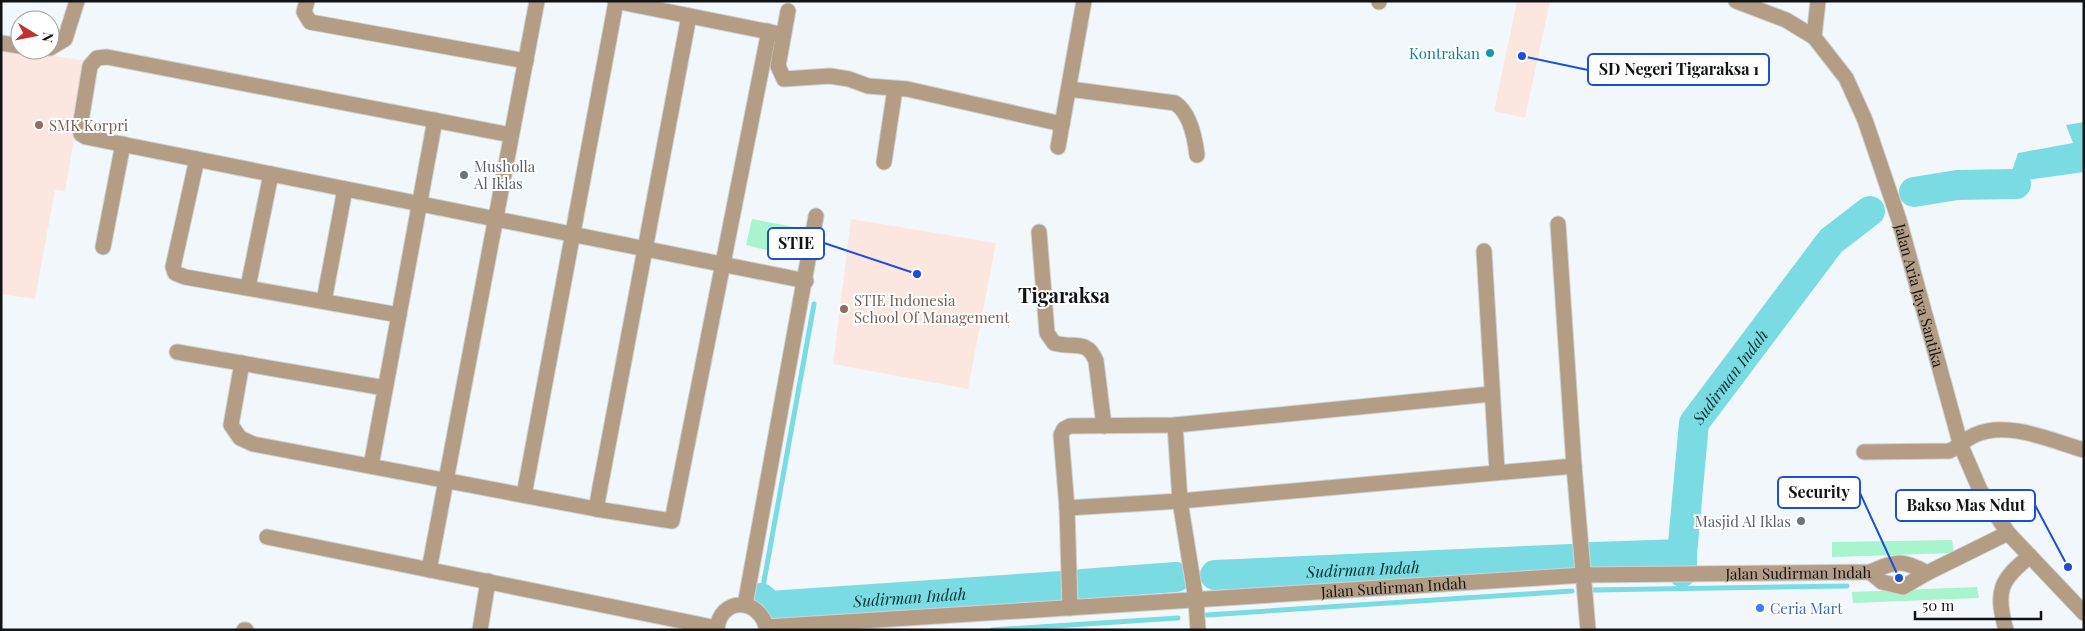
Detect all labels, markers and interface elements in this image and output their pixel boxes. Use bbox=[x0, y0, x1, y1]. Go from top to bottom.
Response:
north arrow bbox=[10, 10, 60, 60]
text: N bbox=[38, 31, 59, 44]
place label: Kontrakan bbox=[1409, 43, 1480, 63]
marker: Kontrakan bbox=[1484, 47, 1496, 59]
callout: SD Negeri Tigaraksa 1 bbox=[1588, 54, 1769, 85]
text: SD Negeri Tigaraksa 1 bbox=[1599, 58, 1759, 79]
place label: SMK Korpri bbox=[49, 115, 129, 135]
marker: SMK Korpri bbox=[33, 119, 45, 131]
place label: Musholla Al Iklas bbox=[473, 156, 536, 193]
marker: Musholla Al Iklas bbox=[458, 169, 470, 181]
street label: Jalan Aria Jaya Santika bbox=[1890, 220, 1949, 370]
callout: STIE bbox=[768, 228, 824, 259]
text: STIE bbox=[778, 232, 814, 253]
district label: Tigaraksa bbox=[1018, 281, 1111, 308]
place label: STIE Indonesia School Of Management bbox=[854, 290, 1010, 327]
marker: STIE Indonesia School Of Management bbox=[838, 303, 850, 315]
water label: Sudirman Indah bbox=[1686, 325, 1772, 429]
callout: Security bbox=[1778, 477, 1860, 508]
text: Security bbox=[1788, 481, 1850, 502]
callout: Bakso Mas Ndut bbox=[1896, 490, 2035, 521]
text: Bakso Mas Ndut bbox=[1907, 494, 2026, 515]
place label: Masjid Al Iklas bbox=[1695, 511, 1791, 531]
marker: Masjid Al Iklas bbox=[1795, 515, 1807, 527]
water label: Sudirman Indah bbox=[1305, 555, 1420, 581]
street label: Jalan Sudirman Indah bbox=[1724, 562, 1872, 584]
street label: Jalan Sudirman Indah bbox=[1319, 573, 1467, 602]
water label: Sudirman Indah bbox=[851, 582, 967, 611]
scale bar bbox=[1915, 588, 2041, 620]
text: 50 m bbox=[1922, 595, 1955, 615]
place label: Ceria Mart bbox=[1770, 598, 1843, 618]
marker: Ceria Mart bbox=[1754, 602, 1766, 614]

